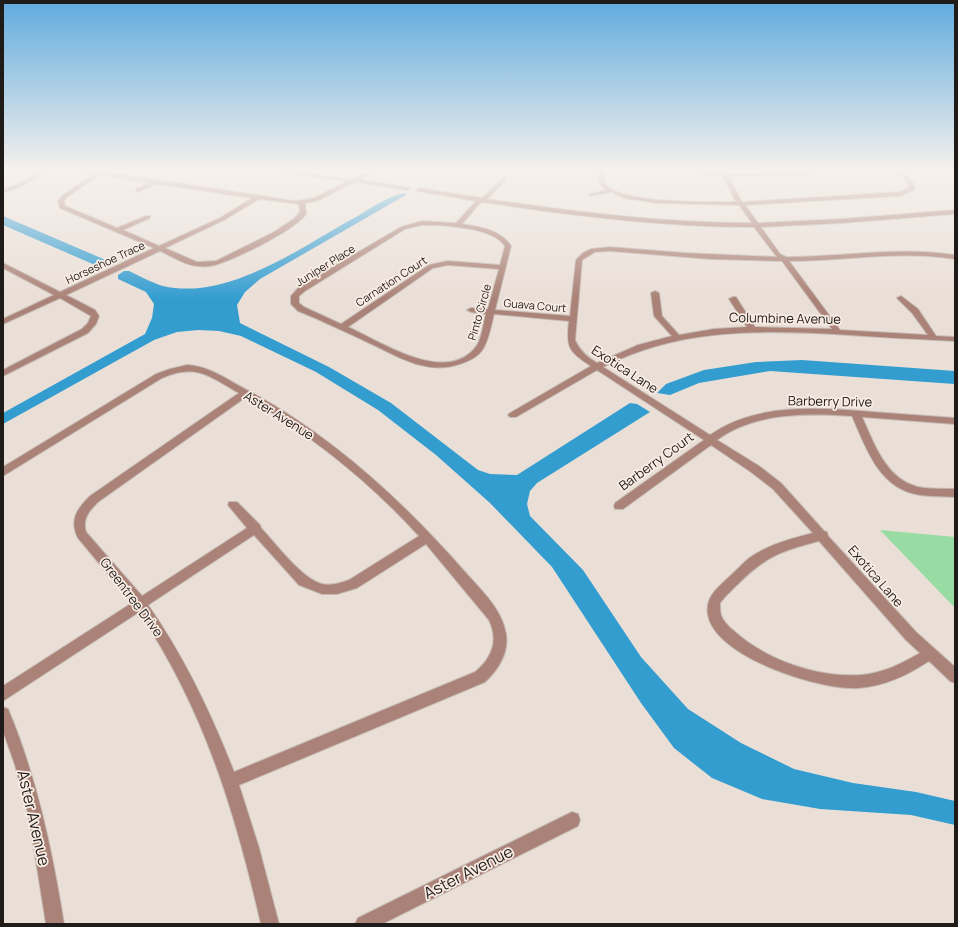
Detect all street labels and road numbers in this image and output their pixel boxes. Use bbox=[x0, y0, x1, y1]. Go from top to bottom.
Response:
street label: Horseshoe Trace bbox=[63, 237, 147, 287]
street label: Juniper Place bbox=[292, 240, 358, 289]
street label: Carnation Court bbox=[352, 252, 430, 310]
street label: Pinto Circle bbox=[464, 282, 494, 342]
street label: Guava Court bbox=[503, 295, 567, 315]
street label: Columbine Avenue bbox=[729, 308, 841, 328]
street label: Exotica Lane bbox=[588, 341, 662, 397]
street label: Aster Avenue bbox=[241, 386, 318, 444]
street label: Barberry Drive bbox=[788, 391, 873, 411]
street label: Barberry Court bbox=[615, 428, 697, 494]
street label: Exotica Lane bbox=[844, 541, 908, 611]
street label: Greentree Drive bbox=[96, 554, 168, 640]
street label: Aster Avenue bbox=[12, 768, 56, 868]
street label: Aster Avenue bbox=[419, 840, 517, 904]

